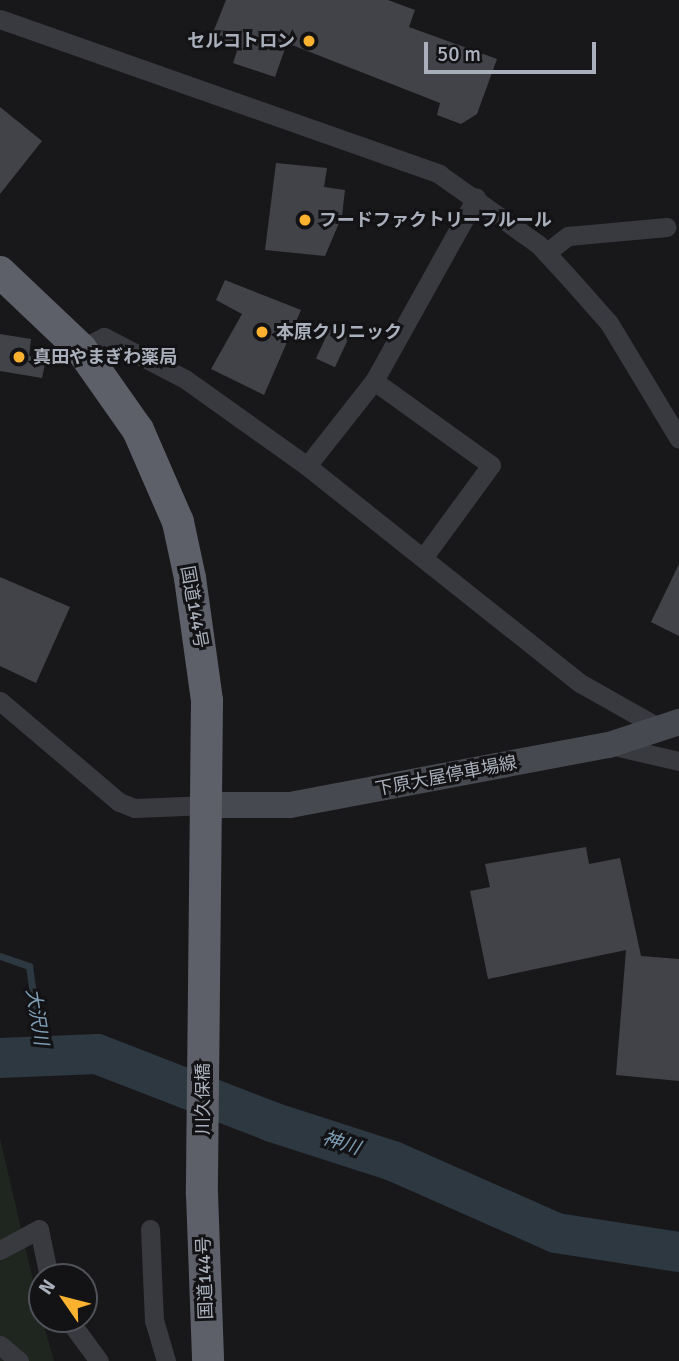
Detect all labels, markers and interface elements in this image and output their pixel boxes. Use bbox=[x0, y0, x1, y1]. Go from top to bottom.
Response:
scale bar bbox=[427, 28, 598, 72]
place label: セルコトロン bbox=[187, 30, 295, 52]
marker: セルコトロン bbox=[301, 33, 317, 49]
text: 50 m bbox=[437, 41, 481, 67]
place label: フードファクトリーフルール bbox=[319, 209, 553, 231]
marker: フードファクトリーフルール bbox=[297, 212, 313, 228]
place label: 本原クリニック bbox=[276, 321, 402, 343]
marker: 本原クリニック bbox=[254, 324, 270, 340]
place label: 真田やまぎわ薬局 bbox=[33, 346, 177, 368]
marker: 真田やまぎわ薬局 bbox=[11, 349, 27, 365]
street label: 国道144号 bbox=[176, 564, 212, 650]
street label: 下原大屋停車場線 bbox=[373, 752, 519, 800]
water label: 大沢川 bbox=[20, 987, 52, 1047]
street label: 川久保橋 bbox=[192, 1063, 214, 1135]
water label: 神川 bbox=[319, 1127, 363, 1161]
street label: 国道144号 bbox=[193, 1236, 217, 1320]
north arrow bbox=[28, 1263, 98, 1333]
text: N bbox=[34, 1275, 61, 1299]

